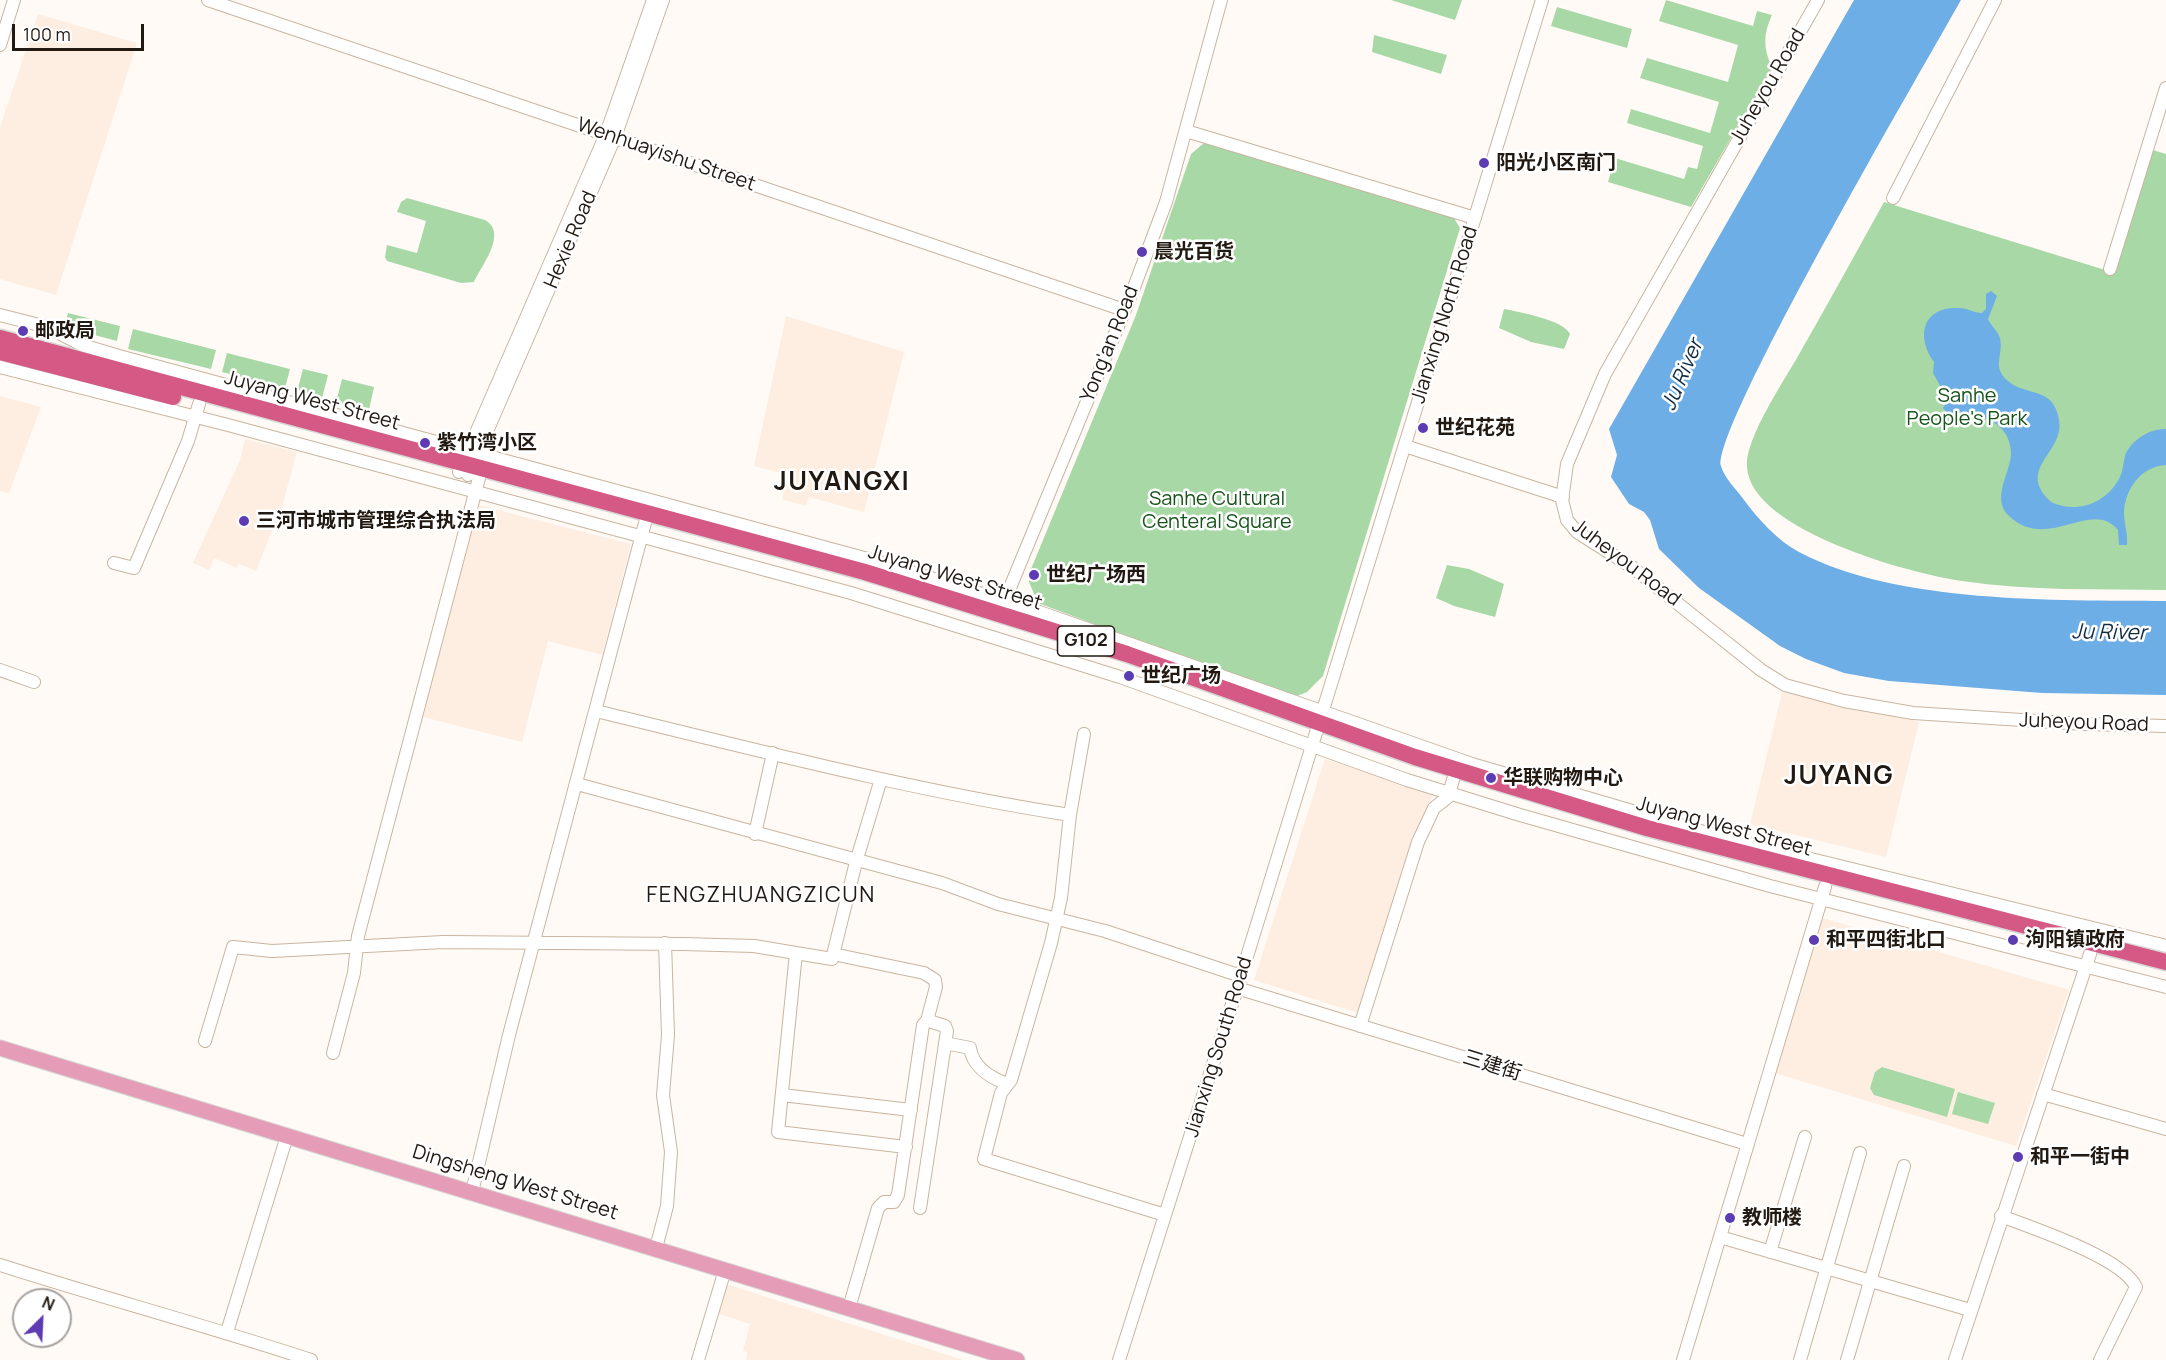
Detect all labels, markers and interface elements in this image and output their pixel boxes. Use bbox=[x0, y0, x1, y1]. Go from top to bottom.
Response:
scale bar bbox=[15, 12, 147, 50]
text: 100 m bbox=[23, 22, 71, 46]
street label: Juheyou Road bbox=[1725, 25, 1811, 149]
street label: Wenhuayishu Street bbox=[574, 113, 758, 197]
place label: 阳光小区南门 bbox=[1496, 151, 1616, 175]
marker: 阳光小区南门 bbox=[1477, 156, 1491, 170]
street label: Hexie Road bbox=[540, 188, 602, 292]
street label: Jianxing North Road bbox=[1407, 224, 1483, 406]
place label: 晨光百货 bbox=[1154, 240, 1234, 264]
marker: 晨光百货 bbox=[1135, 245, 1149, 259]
street label: Yong'an Road bbox=[1076, 282, 1144, 406]
place label: 邮政局 bbox=[35, 319, 95, 343]
marker: 邮政局 bbox=[16, 324, 30, 338]
water label: Ju River bbox=[1657, 336, 1709, 414]
street label: Juyang West Street bbox=[222, 366, 402, 436]
park label: Sanhe People's Park bbox=[1907, 384, 2027, 431]
place label: 世纪花苑 bbox=[1435, 416, 1515, 440]
marker: 世纪花苑 bbox=[1416, 421, 1430, 435]
place label: 紫竹湾小区 bbox=[437, 431, 537, 455]
marker: 紫竹湾小区 bbox=[418, 436, 432, 450]
district label: JUYANGXI bbox=[774, 467, 910, 499]
park label: Sanhe Cultural Centeral Square bbox=[1142, 487, 1292, 534]
place label: 三河市城市管理综合执法局 bbox=[256, 509, 496, 533]
marker: 三河市城市管理综合执法局 bbox=[237, 514, 251, 528]
street label: Juheyou Road bbox=[1567, 514, 1685, 612]
street label: Juyang West Street bbox=[865, 540, 1045, 616]
place label: 世纪广场西 bbox=[1046, 563, 1146, 587]
marker: 世纪广场西 bbox=[1027, 568, 1041, 582]
water label: Ju River bbox=[2071, 620, 2147, 646]
road number: G102 bbox=[1058, 626, 1114, 656]
place label: 世纪广场 bbox=[1141, 664, 1221, 688]
marker: 世纪广场 bbox=[1122, 669, 1136, 683]
street label: Juheyou Road bbox=[2019, 709, 2149, 737]
district label: JUYANG bbox=[1784, 761, 1894, 793]
place label: 华联购物中心 bbox=[1503, 766, 1623, 790]
marker: 华联购物中心 bbox=[1484, 771, 1498, 785]
street label: Juyang West Street bbox=[1634, 792, 1814, 862]
district label: FENGZHUANGZICUN bbox=[646, 883, 876, 909]
place label: 和平四街北口 bbox=[1826, 928, 1946, 952]
place label: 泃阳镇政府 bbox=[2025, 928, 2125, 952]
marker: 和平四街北口 bbox=[1807, 933, 1821, 947]
marker: 泃阳镇政府 bbox=[2006, 933, 2020, 947]
street label: Jianxing South Road bbox=[1180, 954, 1258, 1140]
street label: 三建街 bbox=[1460, 1046, 1524, 1086]
street label: Dingsheng West Street bbox=[409, 1140, 621, 1226]
place label: 和平一街中 bbox=[2030, 1145, 2130, 1169]
marker: 和平一街中 bbox=[2011, 1150, 2025, 1164]
place label: 教师楼 bbox=[1742, 1206, 1802, 1230]
marker: 教师楼 bbox=[1723, 1211, 1737, 1225]
north arrow bbox=[12, 1288, 72, 1348]
text: N bbox=[39, 1291, 58, 1316]

